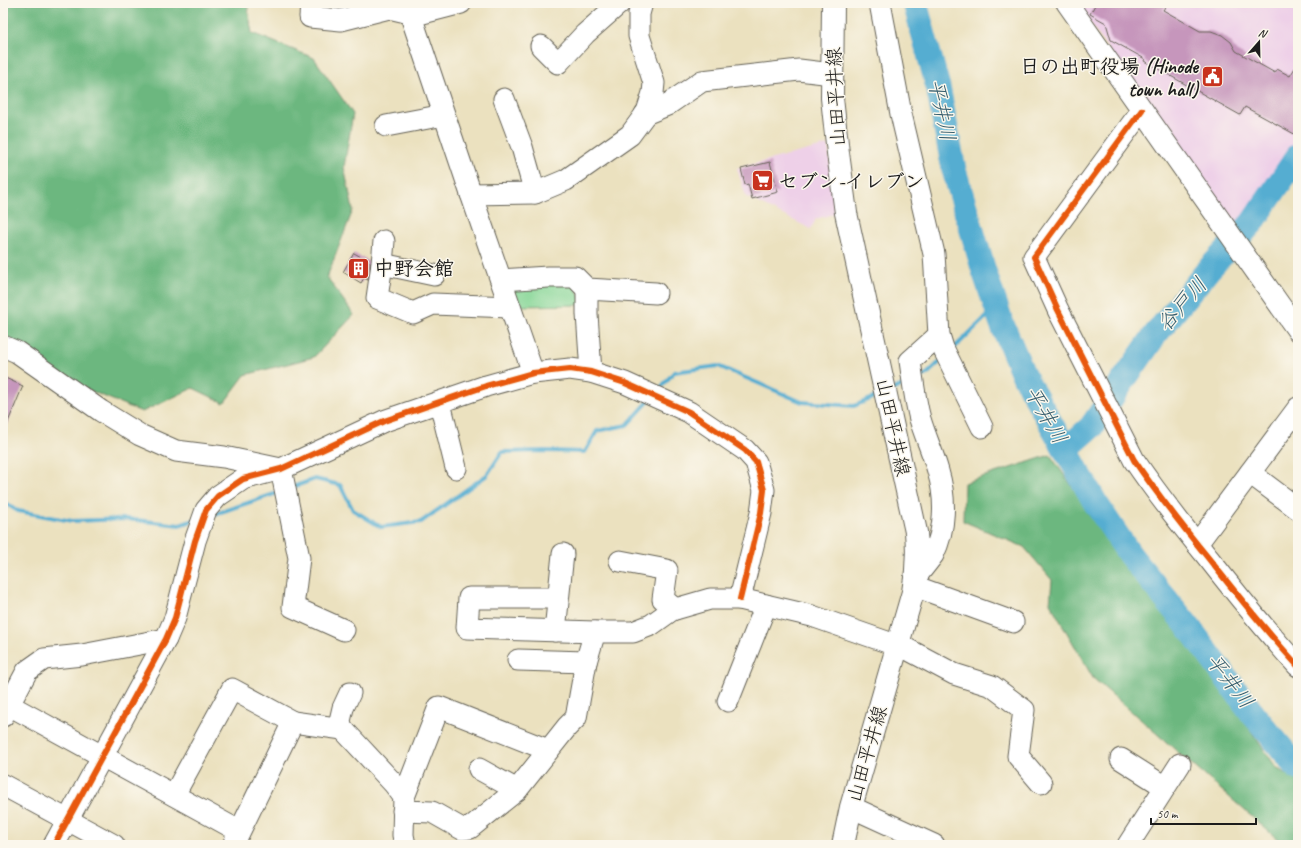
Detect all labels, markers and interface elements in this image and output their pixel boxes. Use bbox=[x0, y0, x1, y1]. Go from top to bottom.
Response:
north arrow bbox=[1239, 22, 1279, 62]
text: N bbox=[1257, 25, 1270, 41]
street label: 山田平井線 bbox=[821, 46, 851, 148]
place label: 日の出町役場 (Hinode town hall) bbox=[1020, 54, 1199, 102]
public building icon: 日の出町役場 (Hinode town hall) bbox=[1200, 64, 1226, 90]
water label: 平井川 bbox=[923, 76, 961, 144]
supermarket icon: セブン-イレブン bbox=[749, 168, 775, 194]
place label: セブン-イレブン bbox=[778, 169, 925, 194]
building icon: 中野会館 bbox=[346, 255, 372, 281]
place label: 中野会館 bbox=[374, 256, 454, 281]
water label: 谷戸川 bbox=[1152, 272, 1212, 336]
street label: 山田平井線 bbox=[870, 375, 916, 479]
water label: 平井川 bbox=[1019, 381, 1073, 449]
water label: 平井川 bbox=[1200, 648, 1260, 714]
street label: 山田平井線 bbox=[841, 702, 893, 806]
scale bar bbox=[1151, 800, 1256, 826]
text: 50 m bbox=[1157, 806, 1179, 822]

